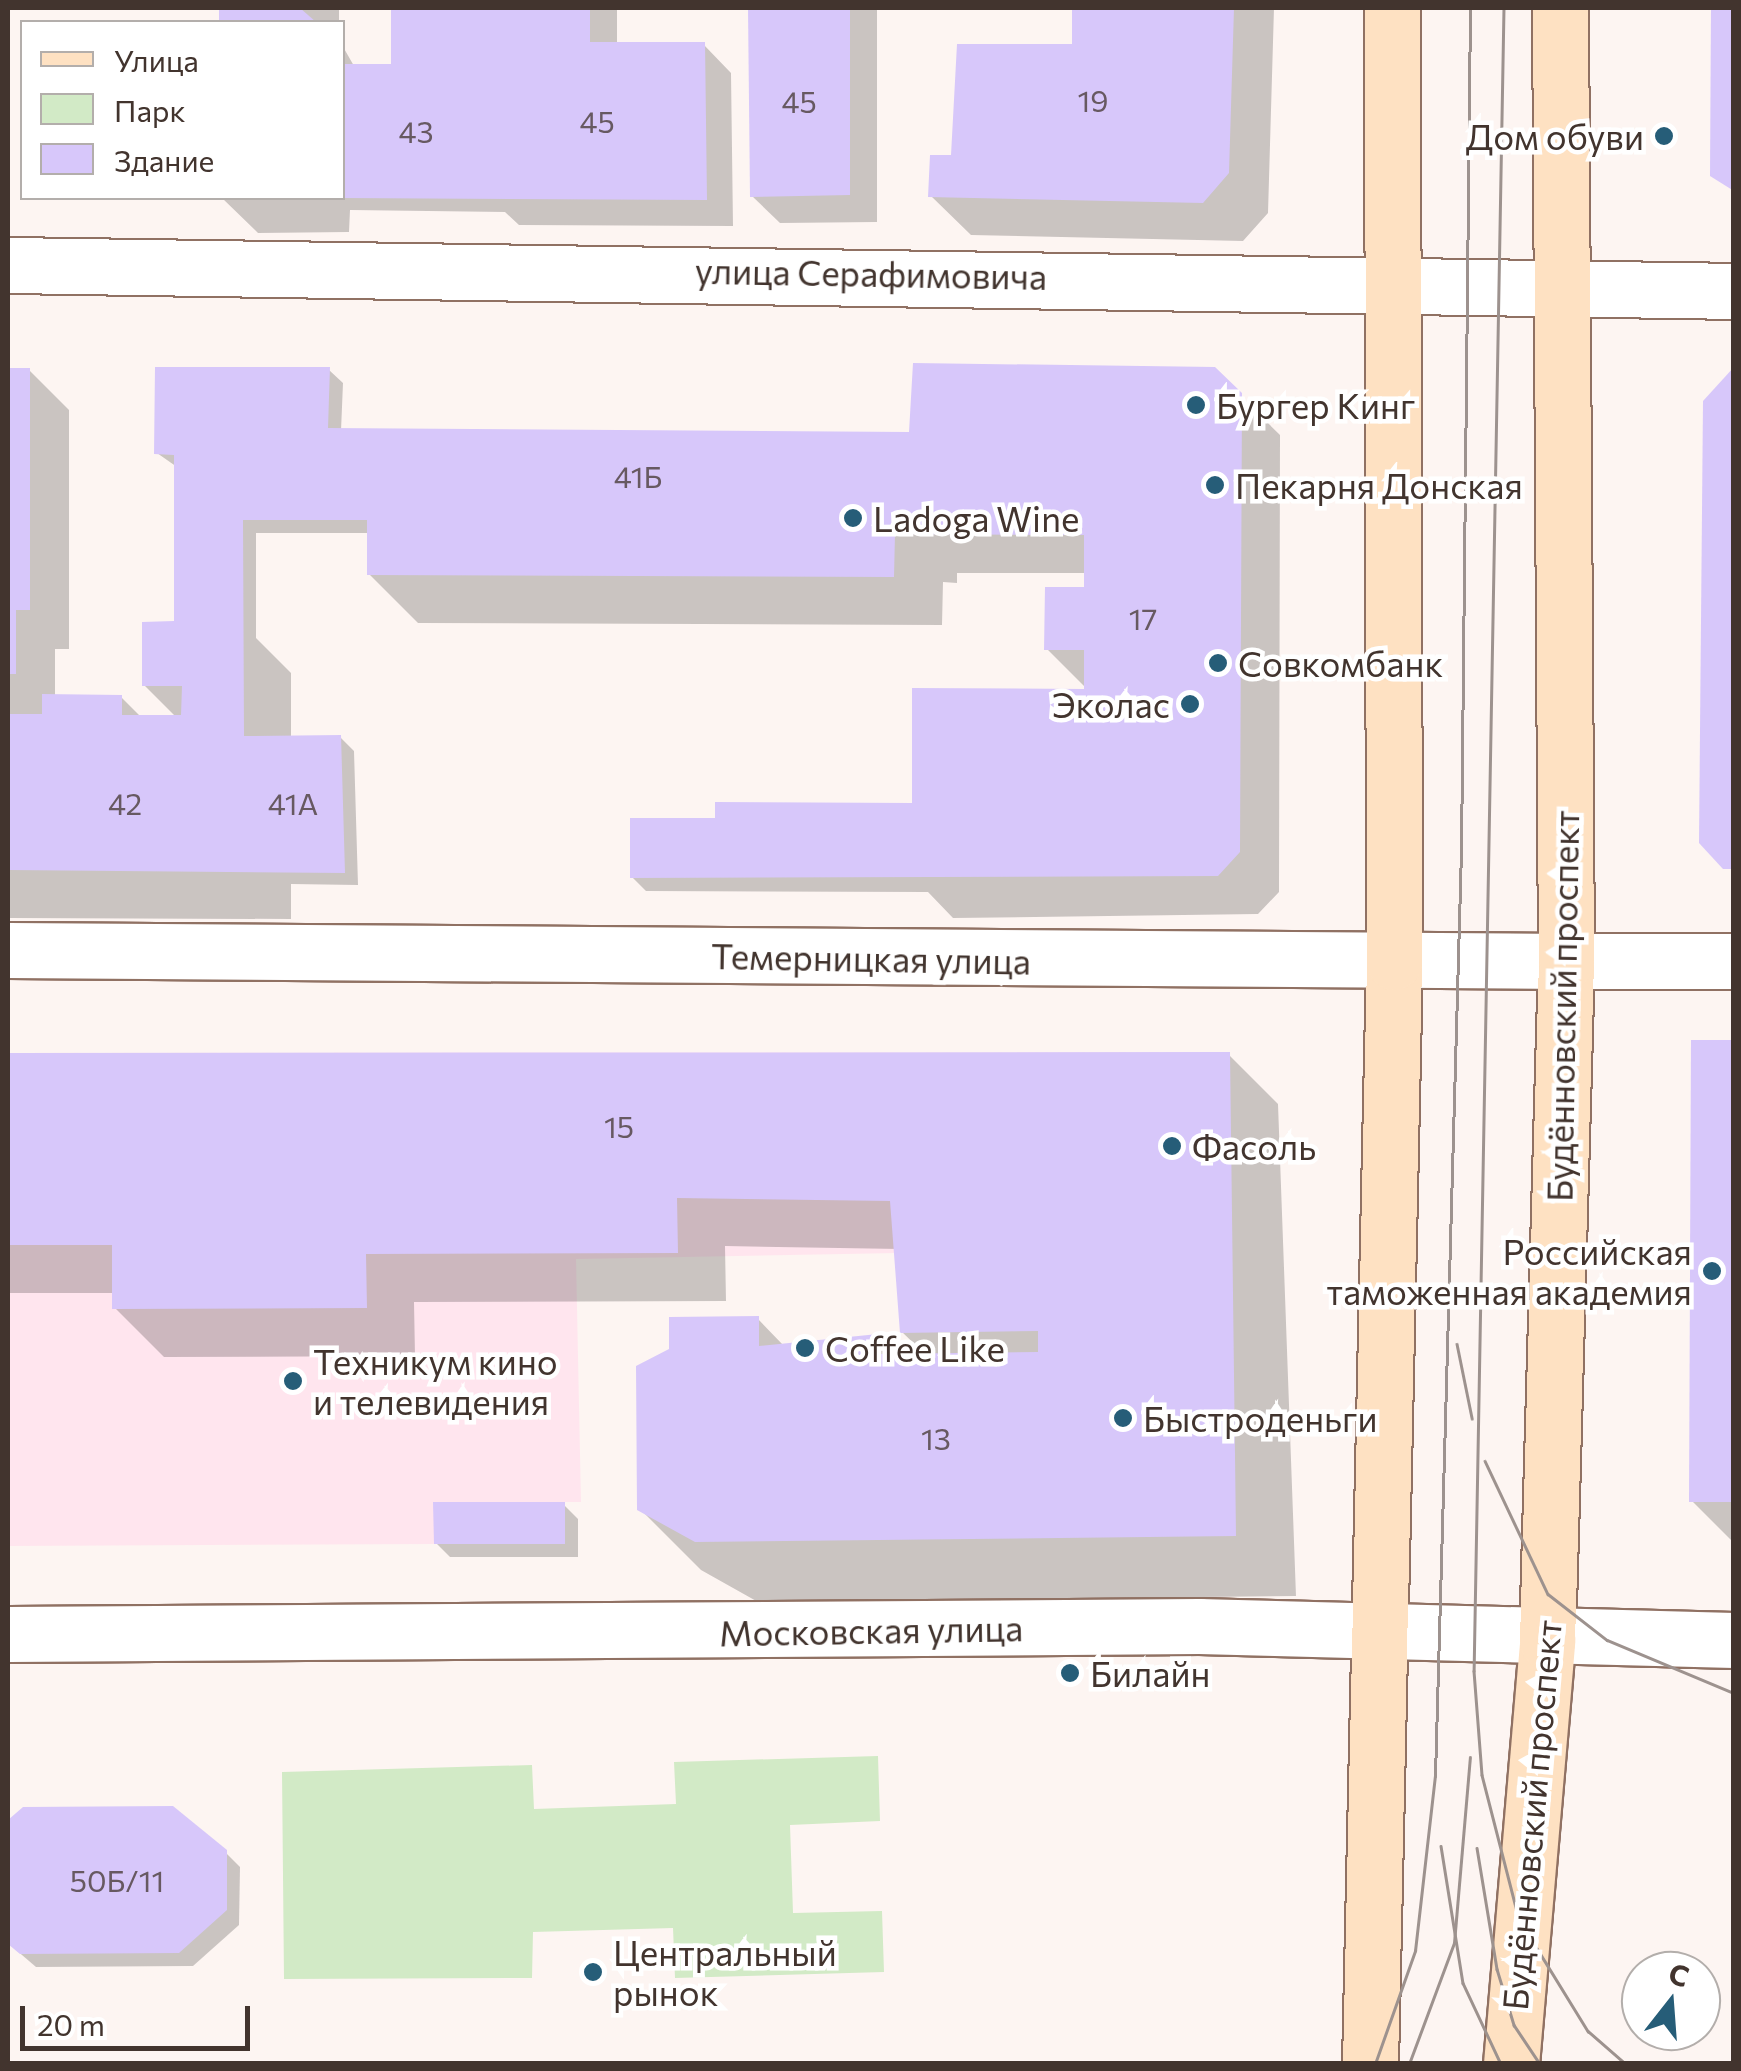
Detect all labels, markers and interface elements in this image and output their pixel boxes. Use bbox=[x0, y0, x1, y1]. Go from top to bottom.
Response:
legend bbox=[20, 20, 345, 200]
text: Улица bbox=[114, 41, 199, 78]
house number: 19 bbox=[1077, 82, 1109, 118]
house number: 45 bbox=[781, 83, 817, 119]
text: Парк bbox=[114, 91, 186, 128]
house number: 45 bbox=[579, 103, 615, 139]
house number: 43 bbox=[398, 113, 434, 149]
place label: Дом обуви bbox=[1466, 115, 1644, 157]
marker: Дом обуви bbox=[1653, 125, 1675, 147]
text: Здание bbox=[114, 141, 214, 178]
street label: улица Серафимовича bbox=[695, 249, 1047, 297]
place label: Бургер Кинг bbox=[1216, 384, 1415, 426]
marker: Бургер Кинг bbox=[1185, 394, 1207, 416]
house number: 41Б bbox=[614, 458, 662, 494]
place label: Пекарня Донская bbox=[1235, 464, 1523, 506]
marker: Пекарня Донская bbox=[1204, 474, 1226, 496]
place label: Ladoga Wine bbox=[873, 497, 1079, 539]
marker: Ladoga Wine bbox=[842, 507, 864, 529]
house number: 17 bbox=[1129, 600, 1157, 636]
place label: Совкомбанк bbox=[1238, 642, 1443, 684]
marker: Совкомбанк bbox=[1207, 652, 1229, 674]
place label: Эколас bbox=[1052, 683, 1170, 725]
marker: Эколас bbox=[1179, 693, 1201, 715]
house number: 42 bbox=[108, 785, 142, 821]
house number: 41А bbox=[268, 785, 318, 821]
street label: Будённовский проспект bbox=[1538, 810, 1586, 1202]
street label: Темерницкая улица bbox=[711, 934, 1031, 982]
house number: 15 bbox=[604, 1108, 634, 1144]
place label: Фасоль bbox=[1192, 1125, 1316, 1167]
marker: Фасоль bbox=[1161, 1135, 1183, 1157]
place label: Российская таможенная академия bbox=[1327, 1230, 1692, 1312]
marker: Российская таможенная академия bbox=[1701, 1260, 1723, 1282]
place label: Coffee Like bbox=[825, 1327, 1005, 1369]
marker: Coffee Like bbox=[794, 1337, 816, 1359]
place label: Техникум кино и телевидения bbox=[313, 1340, 558, 1422]
marker: Техникум кино и телевидения bbox=[282, 1370, 304, 1392]
place label: Быстроденьги bbox=[1143, 1397, 1377, 1439]
marker: Быстроденьги bbox=[1112, 1407, 1134, 1429]
house number: 13 bbox=[921, 1420, 951, 1456]
street label: Московская улица bbox=[719, 1606, 1023, 1654]
street label: Будённовский проспект bbox=[1493, 1618, 1569, 2012]
place label: Билайн bbox=[1090, 1652, 1210, 1694]
marker: Билайн bbox=[1059, 1662, 1081, 1684]
house number: 50Б/11 bbox=[70, 1862, 164, 1898]
place label: Центральный рынок bbox=[613, 1931, 837, 2013]
north arrow bbox=[1621, 1951, 1721, 2051]
text: С bbox=[1665, 1955, 1693, 1993]
marker: Центральный рынок bbox=[582, 1961, 604, 1983]
scale bar bbox=[25, 1986, 255, 2048]
text: 20 m bbox=[37, 2005, 105, 2042]

